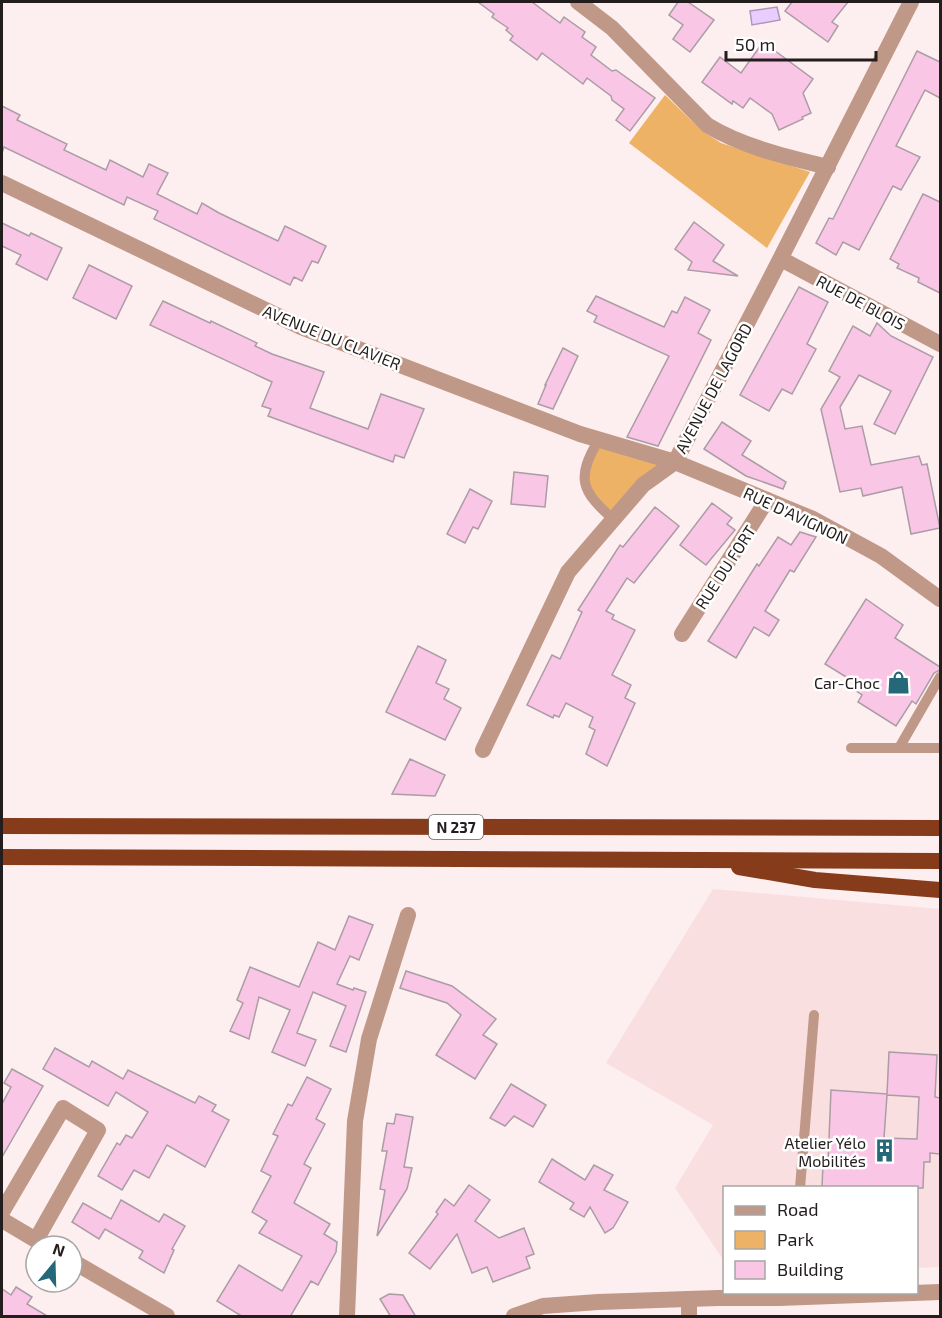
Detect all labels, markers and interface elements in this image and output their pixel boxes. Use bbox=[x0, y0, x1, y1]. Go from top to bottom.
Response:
scale bar bbox=[726, 24, 876, 62]
text: 50 m bbox=[735, 33, 775, 55]
street label: RUE DE BLOIS bbox=[813, 271, 909, 333]
street label: AVENUE DU CLAVIER bbox=[260, 301, 404, 373]
street label: AVENUE DE LAGORD bbox=[671, 319, 755, 457]
street label: RUE D'AVIGNON bbox=[741, 482, 851, 548]
street label: RUE DU FORT bbox=[691, 522, 759, 612]
shop icon: Car-Choc bbox=[885, 669, 911, 695]
place label: Car-Choc bbox=[814, 673, 880, 692]
road number: N 237 bbox=[429, 815, 483, 839]
place label: Atelier Yélo Mobilités bbox=[785, 1133, 866, 1170]
building icon: Atelier Yélo Mobilités bbox=[871, 1138, 897, 1164]
legend bbox=[723, 1186, 918, 1294]
text: Road bbox=[777, 1198, 818, 1220]
text: Park bbox=[777, 1228, 814, 1250]
north arrow bbox=[24, 1234, 84, 1294]
text: N bbox=[50, 1238, 68, 1260]
text: Building bbox=[777, 1258, 844, 1280]

